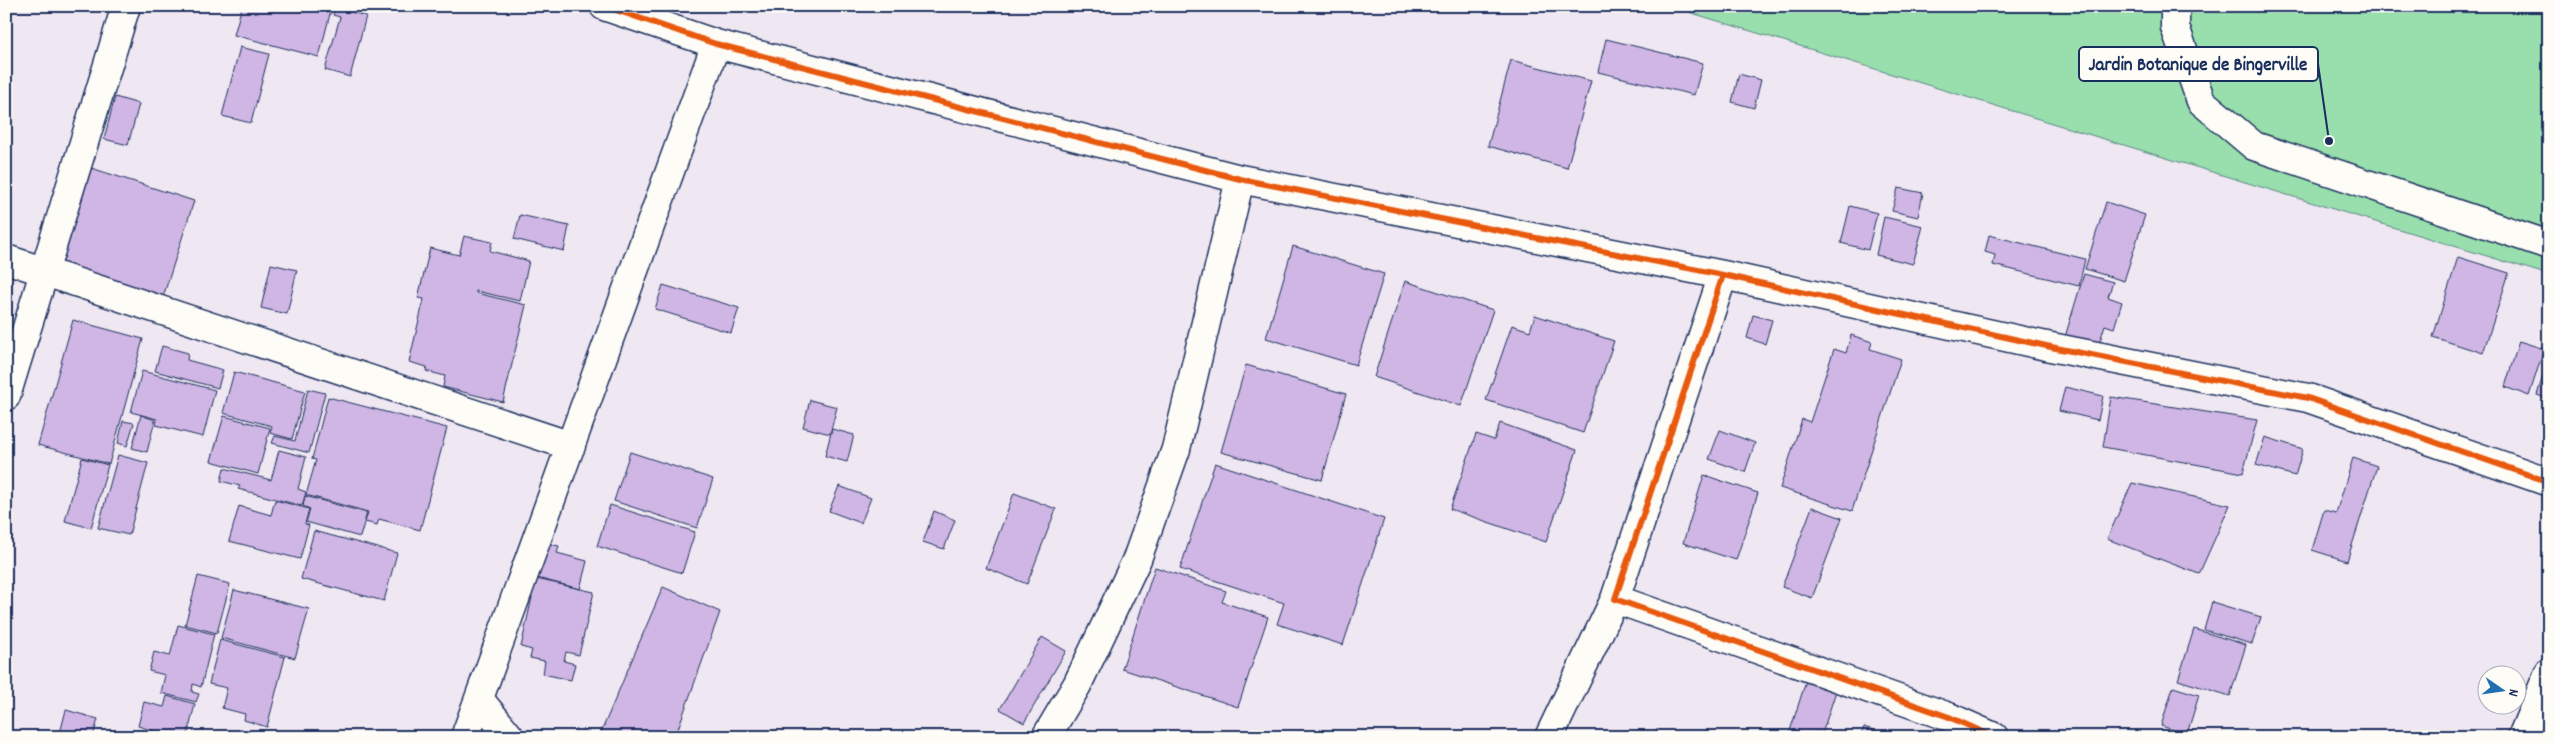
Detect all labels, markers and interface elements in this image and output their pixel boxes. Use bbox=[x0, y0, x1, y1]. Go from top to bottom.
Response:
callout: Jardin Botanique de Bingerville bbox=[2079, 47, 2318, 81]
text: Jardin Botanique de Bingerville bbox=[2089, 53, 2307, 80]
north arrow bbox=[2478, 666, 2528, 716]
text: N bbox=[2502, 687, 2523, 698]

